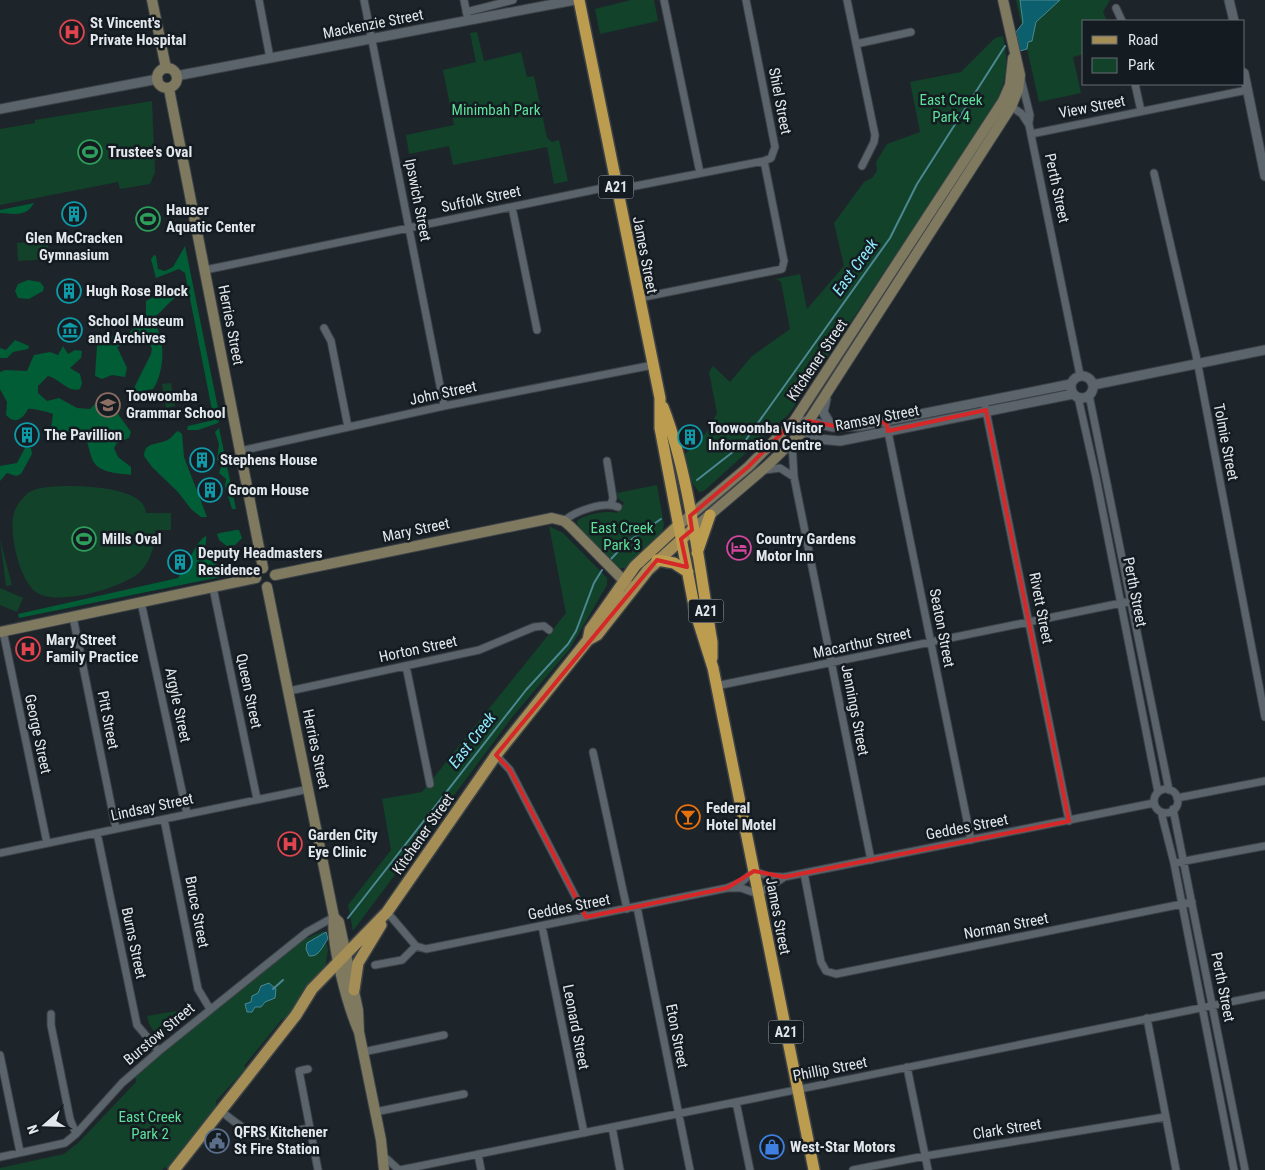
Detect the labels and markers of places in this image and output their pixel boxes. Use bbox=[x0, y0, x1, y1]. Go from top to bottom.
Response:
place label: St Vincent's Private Hospital bbox=[90, 14, 186, 49]
hospital icon: St Vincent's Private Hospital bbox=[59, 19, 85, 45]
sports icon: Trustee's Oval bbox=[77, 139, 103, 165]
place label: Trustee's Oval bbox=[108, 143, 192, 161]
building icon: Glen McCracken Gymnasium bbox=[61, 201, 87, 227]
place label: Hauser Aquatic Center bbox=[166, 201, 255, 236]
sports icon: Hauser Aquatic Center bbox=[135, 206, 161, 232]
place label: Glen McCracken Gymnasium bbox=[25, 229, 123, 264]
building icon: Hugh Rose Block bbox=[56, 278, 82, 304]
place label: Hugh Rose Block bbox=[86, 282, 189, 300]
place label: School Museum and Archives bbox=[88, 312, 184, 347]
museum icon: School Museum and Archives bbox=[57, 317, 83, 343]
place label: Toowoomba Grammar School bbox=[126, 387, 225, 422]
school or university icon: Toowoomba Grammar School bbox=[95, 392, 121, 418]
place label: Toowoomba Visitor Information Centre bbox=[708, 419, 823, 454]
building icon: The Pavillion bbox=[14, 422, 40, 448]
building icon: Toowoomba Visitor Information Centre bbox=[677, 424, 703, 450]
place label: The Pavillion bbox=[44, 426, 122, 444]
building icon: Stephens House bbox=[189, 447, 215, 473]
place label: Stephens House bbox=[220, 451, 318, 469]
building icon: Groom House bbox=[197, 477, 223, 503]
place label: Groom House bbox=[228, 481, 309, 499]
sports icon: Mills Oval bbox=[71, 526, 97, 552]
place label: Mills Oval bbox=[102, 530, 162, 548]
place label: Country Gardens Motor Inn bbox=[756, 530, 856, 565]
hotel icon: Country Gardens Motor Inn bbox=[726, 535, 752, 561]
place label: Deputy Headmasters Residence bbox=[198, 544, 323, 579]
building icon: Deputy Headmasters Residence bbox=[167, 549, 193, 575]
place label: Mary Street Family Practice bbox=[46, 631, 138, 666]
hospital icon: Mary Street Family Practice bbox=[15, 636, 41, 662]
place label: Federal Hotel Motel bbox=[706, 799, 776, 834]
bar icon: Federal Hotel Motel bbox=[675, 804, 701, 830]
place label: Garden City Eye Clinic bbox=[308, 826, 378, 861]
hospital icon: Garden City Eye Clinic bbox=[277, 831, 303, 857]
place label: QFRS Kitchener St Fire Station bbox=[234, 1123, 328, 1158]
public building icon: QFRS Kitchener St Fire Station bbox=[204, 1128, 230, 1154]
shop icon: West-Star Motors bbox=[759, 1134, 785, 1160]
place label: West-Star Motors bbox=[790, 1138, 896, 1156]

